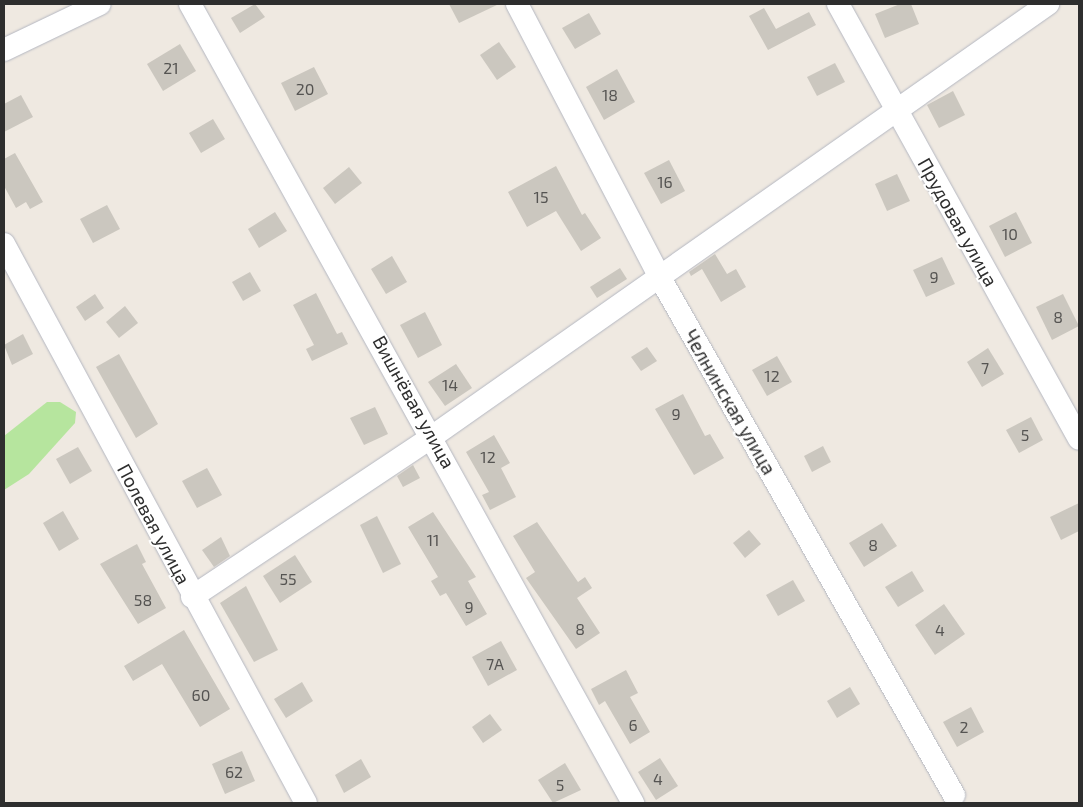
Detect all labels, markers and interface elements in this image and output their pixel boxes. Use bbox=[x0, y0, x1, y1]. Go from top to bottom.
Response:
house number: 21 bbox=[163, 58, 179, 78]
house number: 20 bbox=[296, 79, 314, 99]
house number: 18 bbox=[602, 85, 618, 105]
street label: Прудовая улица bbox=[913, 154, 1003, 290]
house number: 16 bbox=[657, 172, 673, 192]
house number: 15 bbox=[534, 187, 548, 207]
house number: 10 bbox=[1002, 224, 1018, 244]
house number: 9 bbox=[929, 267, 939, 287]
house number: 8 bbox=[1053, 307, 1063, 327]
street label: Челнинская улица bbox=[679, 325, 781, 479]
street label: Вишнёвая улица bbox=[368, 332, 460, 472]
house number: 7 bbox=[981, 358, 989, 378]
house number: 12 bbox=[764, 366, 780, 386]
house number: 14 bbox=[442, 375, 458, 395]
house number: 9 bbox=[671, 404, 681, 424]
house number: 5 bbox=[1021, 425, 1029, 445]
house number: 12 bbox=[480, 447, 496, 467]
street label: Полевая улица bbox=[113, 460, 195, 588]
house number: 11 bbox=[427, 530, 439, 550]
house number: 8 bbox=[868, 535, 878, 555]
house number: 55 bbox=[279, 569, 297, 589]
house number: 58 bbox=[134, 590, 152, 610]
house number: 9 bbox=[464, 597, 474, 617]
house number: 8 bbox=[575, 619, 585, 639]
house number: 4 bbox=[935, 620, 945, 640]
house number: 7А bbox=[486, 654, 504, 674]
house number: 60 bbox=[192, 685, 210, 705]
house number: 6 bbox=[628, 715, 638, 735]
house number: 2 bbox=[960, 717, 968, 737]
house number: 62 bbox=[225, 762, 243, 782]
house number: 4 bbox=[653, 769, 663, 789]
house number: 5 bbox=[556, 775, 564, 795]

